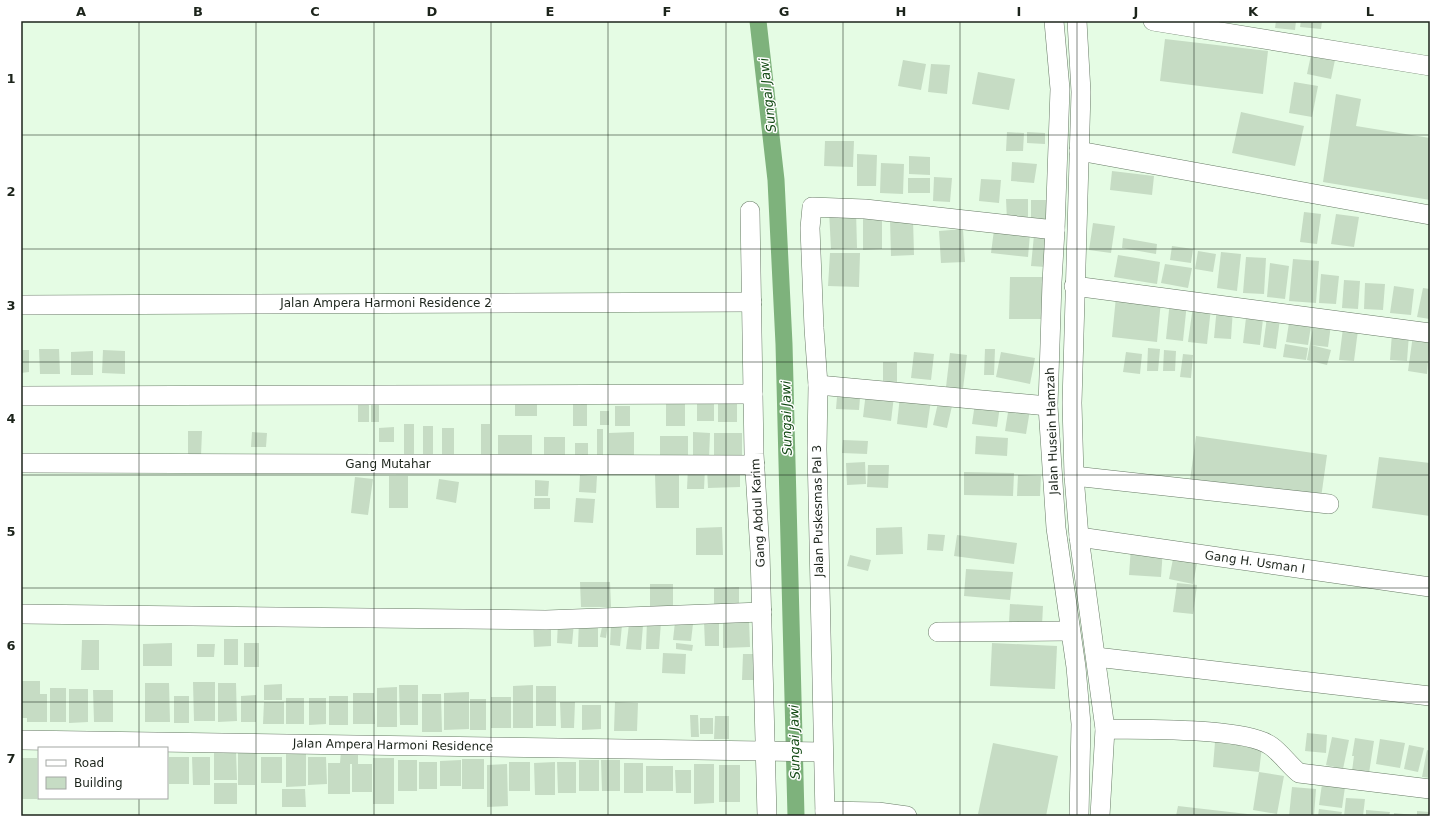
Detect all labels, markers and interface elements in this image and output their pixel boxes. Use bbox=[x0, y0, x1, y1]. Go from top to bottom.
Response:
text: A bbox=[76, 4, 86, 19]
text: B bbox=[193, 4, 203, 19]
text: C bbox=[310, 4, 320, 19]
text: D bbox=[427, 4, 438, 19]
text: E bbox=[546, 4, 554, 19]
text: F bbox=[663, 4, 671, 19]
text: G bbox=[779, 4, 789, 19]
text: H bbox=[896, 4, 906, 19]
text: I bbox=[1017, 4, 1021, 19]
text: J bbox=[1133, 4, 1138, 19]
text: K bbox=[1248, 4, 1259, 19]
text: L bbox=[1366, 4, 1374, 19]
water label: Sungai Jawi bbox=[756, 57, 779, 133]
text: 1 bbox=[6, 71, 16, 86]
text: 2 bbox=[6, 184, 16, 199]
street label: Jalan Ampera Harmoni Residence 2 bbox=[279, 296, 492, 310]
text: 3 bbox=[6, 298, 16, 313]
street label: Jalan Husein Hamzah bbox=[1043, 367, 1061, 496]
water label: Sungai Jawi bbox=[778, 380, 795, 455]
text: 4 bbox=[6, 411, 16, 426]
street label: Jalan Puskesmas Pal 3 bbox=[810, 445, 826, 578]
street label: Gang Mutahar bbox=[345, 457, 431, 471]
street label: Gang Abdul Karim bbox=[748, 458, 768, 568]
text: 5 bbox=[6, 524, 16, 539]
street label: Gang H. Usman I bbox=[1204, 548, 1306, 576]
text: 6 bbox=[6, 638, 16, 653]
water label: Sungai Jawi bbox=[786, 704, 803, 779]
street label: Jalan Ampera Harmoni Residence bbox=[292, 736, 493, 754]
legend bbox=[38, 747, 168, 799]
text: 7 bbox=[6, 751, 16, 766]
text: Road bbox=[74, 756, 104, 770]
text: Building bbox=[74, 776, 123, 790]

